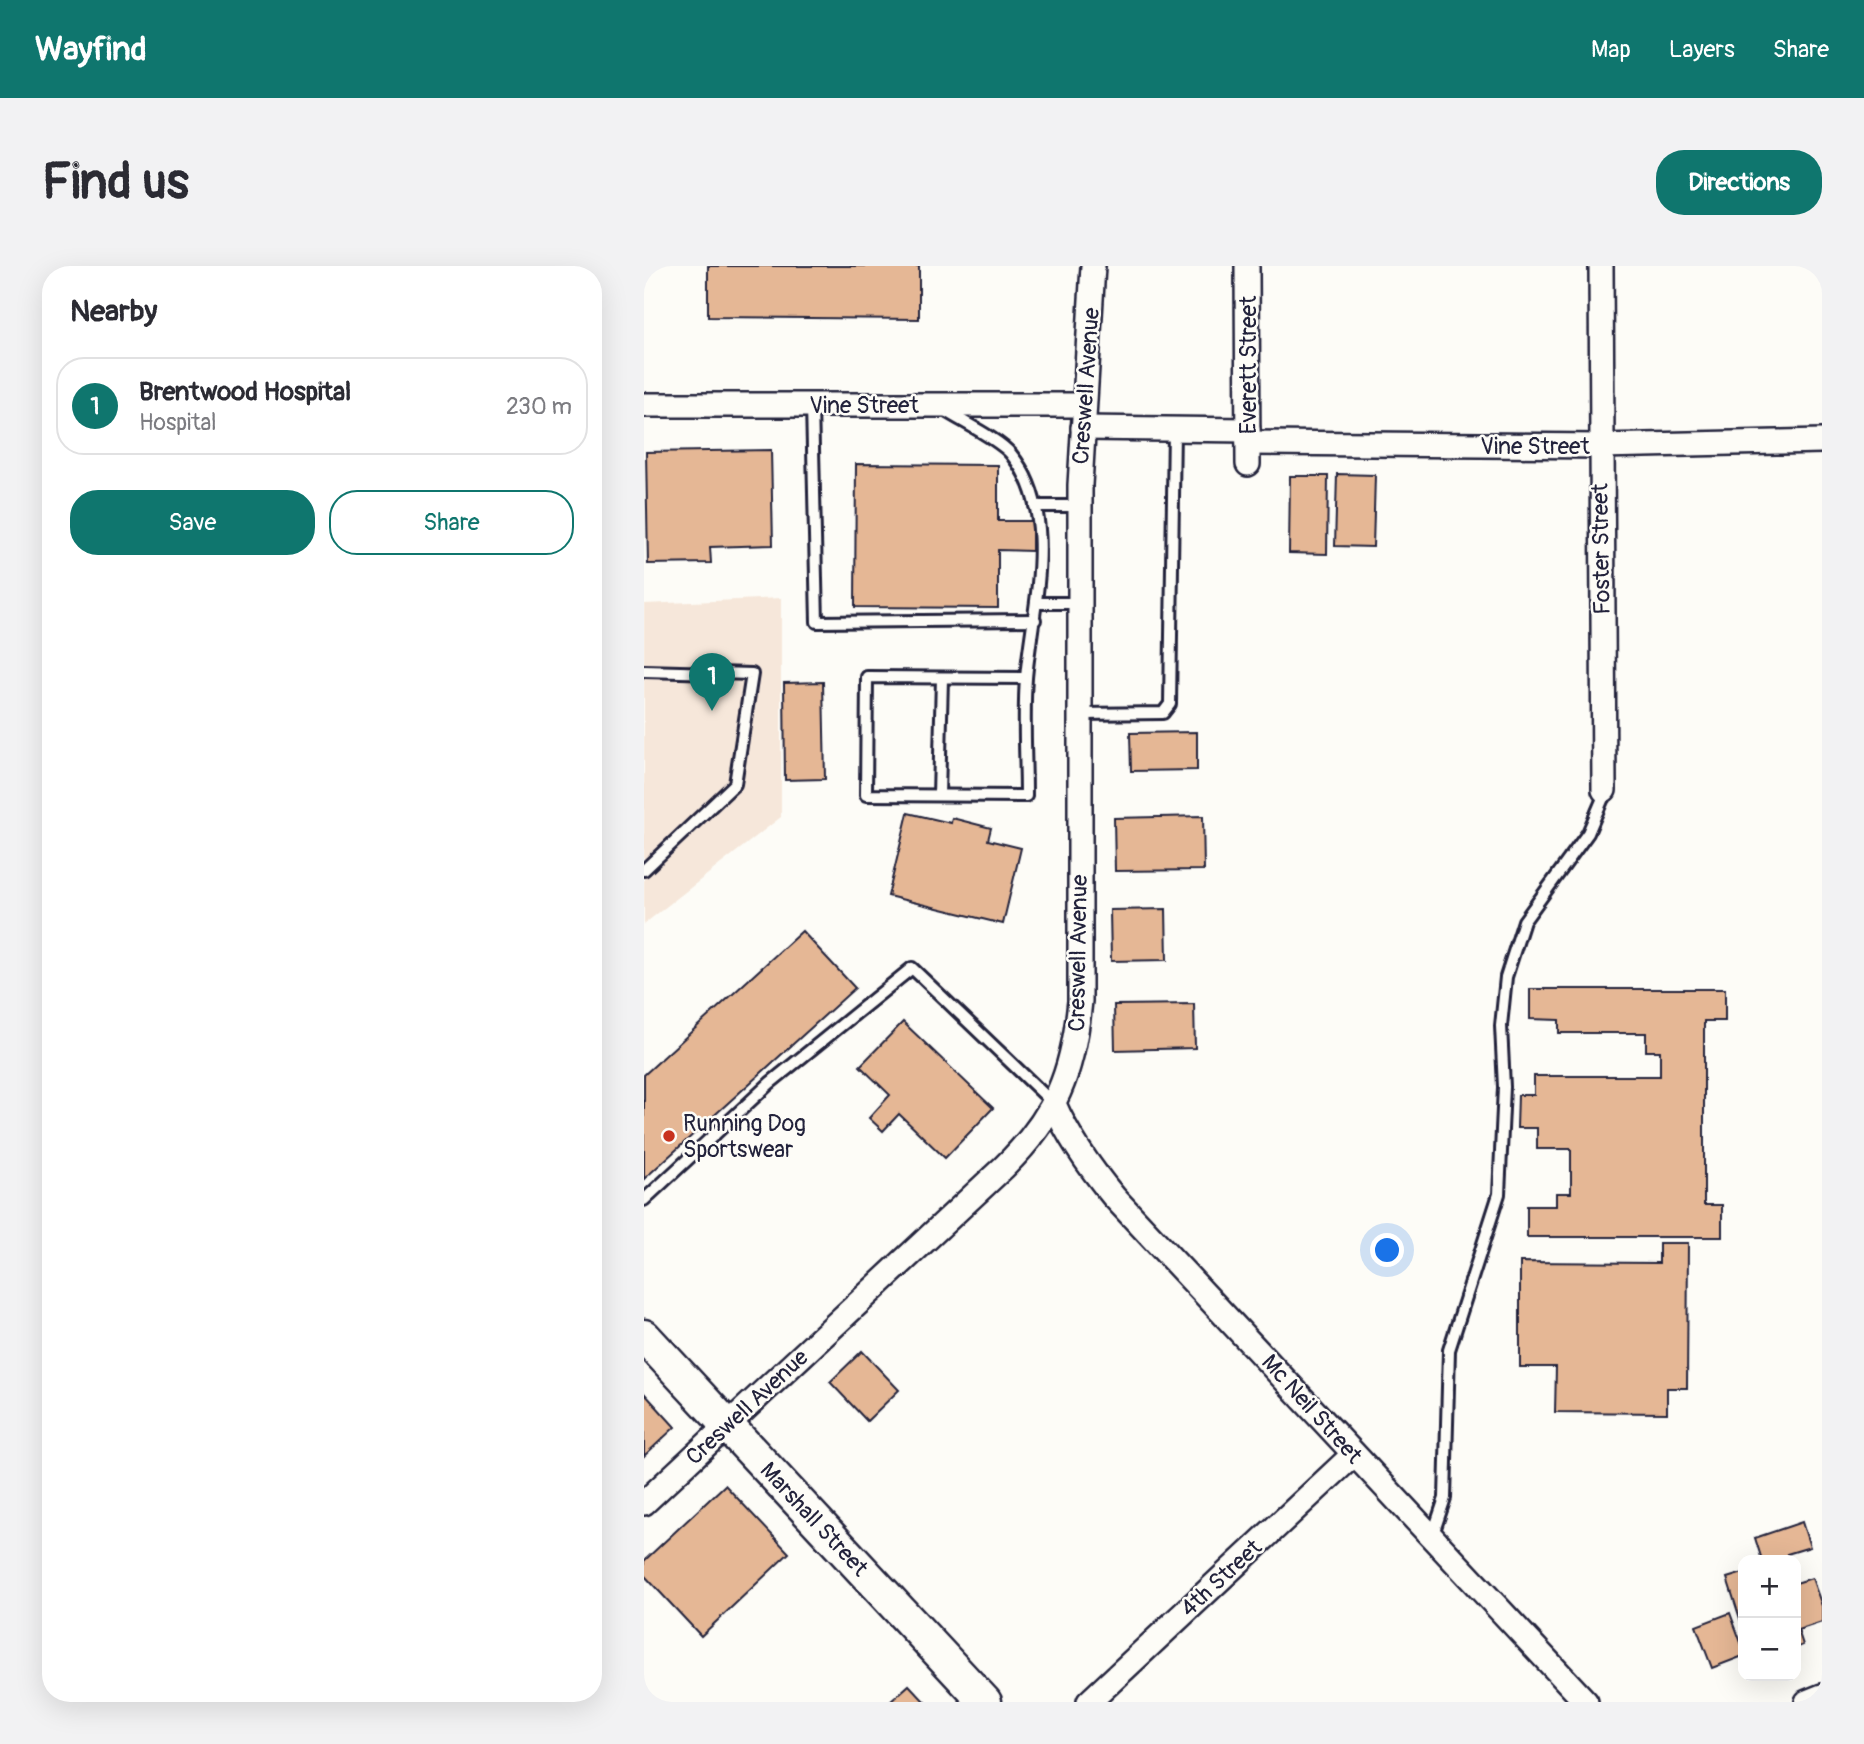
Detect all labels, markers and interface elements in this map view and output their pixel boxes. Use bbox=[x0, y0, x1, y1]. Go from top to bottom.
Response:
text: Wayfind bbox=[35, 29, 147, 70]
text: Map bbox=[1591, 35, 1631, 64]
text: Layers bbox=[1669, 35, 1735, 64]
text: Share bbox=[1773, 35, 1829, 64]
button: Directions bbox=[1656, 150, 1822, 215]
text: Find us bbox=[42, 152, 189, 213]
text: Nearby bbox=[70, 293, 157, 330]
street label: Everett Street bbox=[1234, 295, 1263, 434]
street label: Creswell Avenue bbox=[1066, 306, 1106, 465]
text: Brentwood Hospital bbox=[139, 376, 351, 408]
street label: Vine Street bbox=[809, 391, 919, 420]
text: 1 bbox=[91, 392, 100, 421]
text: 230 m bbox=[506, 392, 572, 421]
text: Hospital bbox=[139, 408, 217, 437]
street label: Vine Street bbox=[1480, 432, 1590, 461]
street label: Foster Street bbox=[1585, 482, 1617, 615]
button: Save bbox=[70, 490, 315, 555]
button: Share bbox=[329, 490, 574, 555]
pin: 1 bbox=[689, 653, 735, 711]
street label: Creswell Avenue bbox=[1062, 874, 1094, 1032]
place label: Running Dog Sportswear bbox=[683, 1109, 806, 1164]
marker: Running Dog Sportswear bbox=[661, 1128, 677, 1144]
your location bbox=[1370, 1233, 1404, 1267]
street label: Creswell Avenue bbox=[680, 1342, 815, 1471]
street label: Mc Neil Street bbox=[1255, 1348, 1369, 1470]
street label: Marshall Street bbox=[754, 1456, 875, 1583]
street label: 4th Street bbox=[1174, 1533, 1268, 1623]
map controls bbox=[1738, 1555, 1801, 1681]
button: + bbox=[1738, 1555, 1801, 1618]
button: − bbox=[1738, 1618, 1801, 1681]

